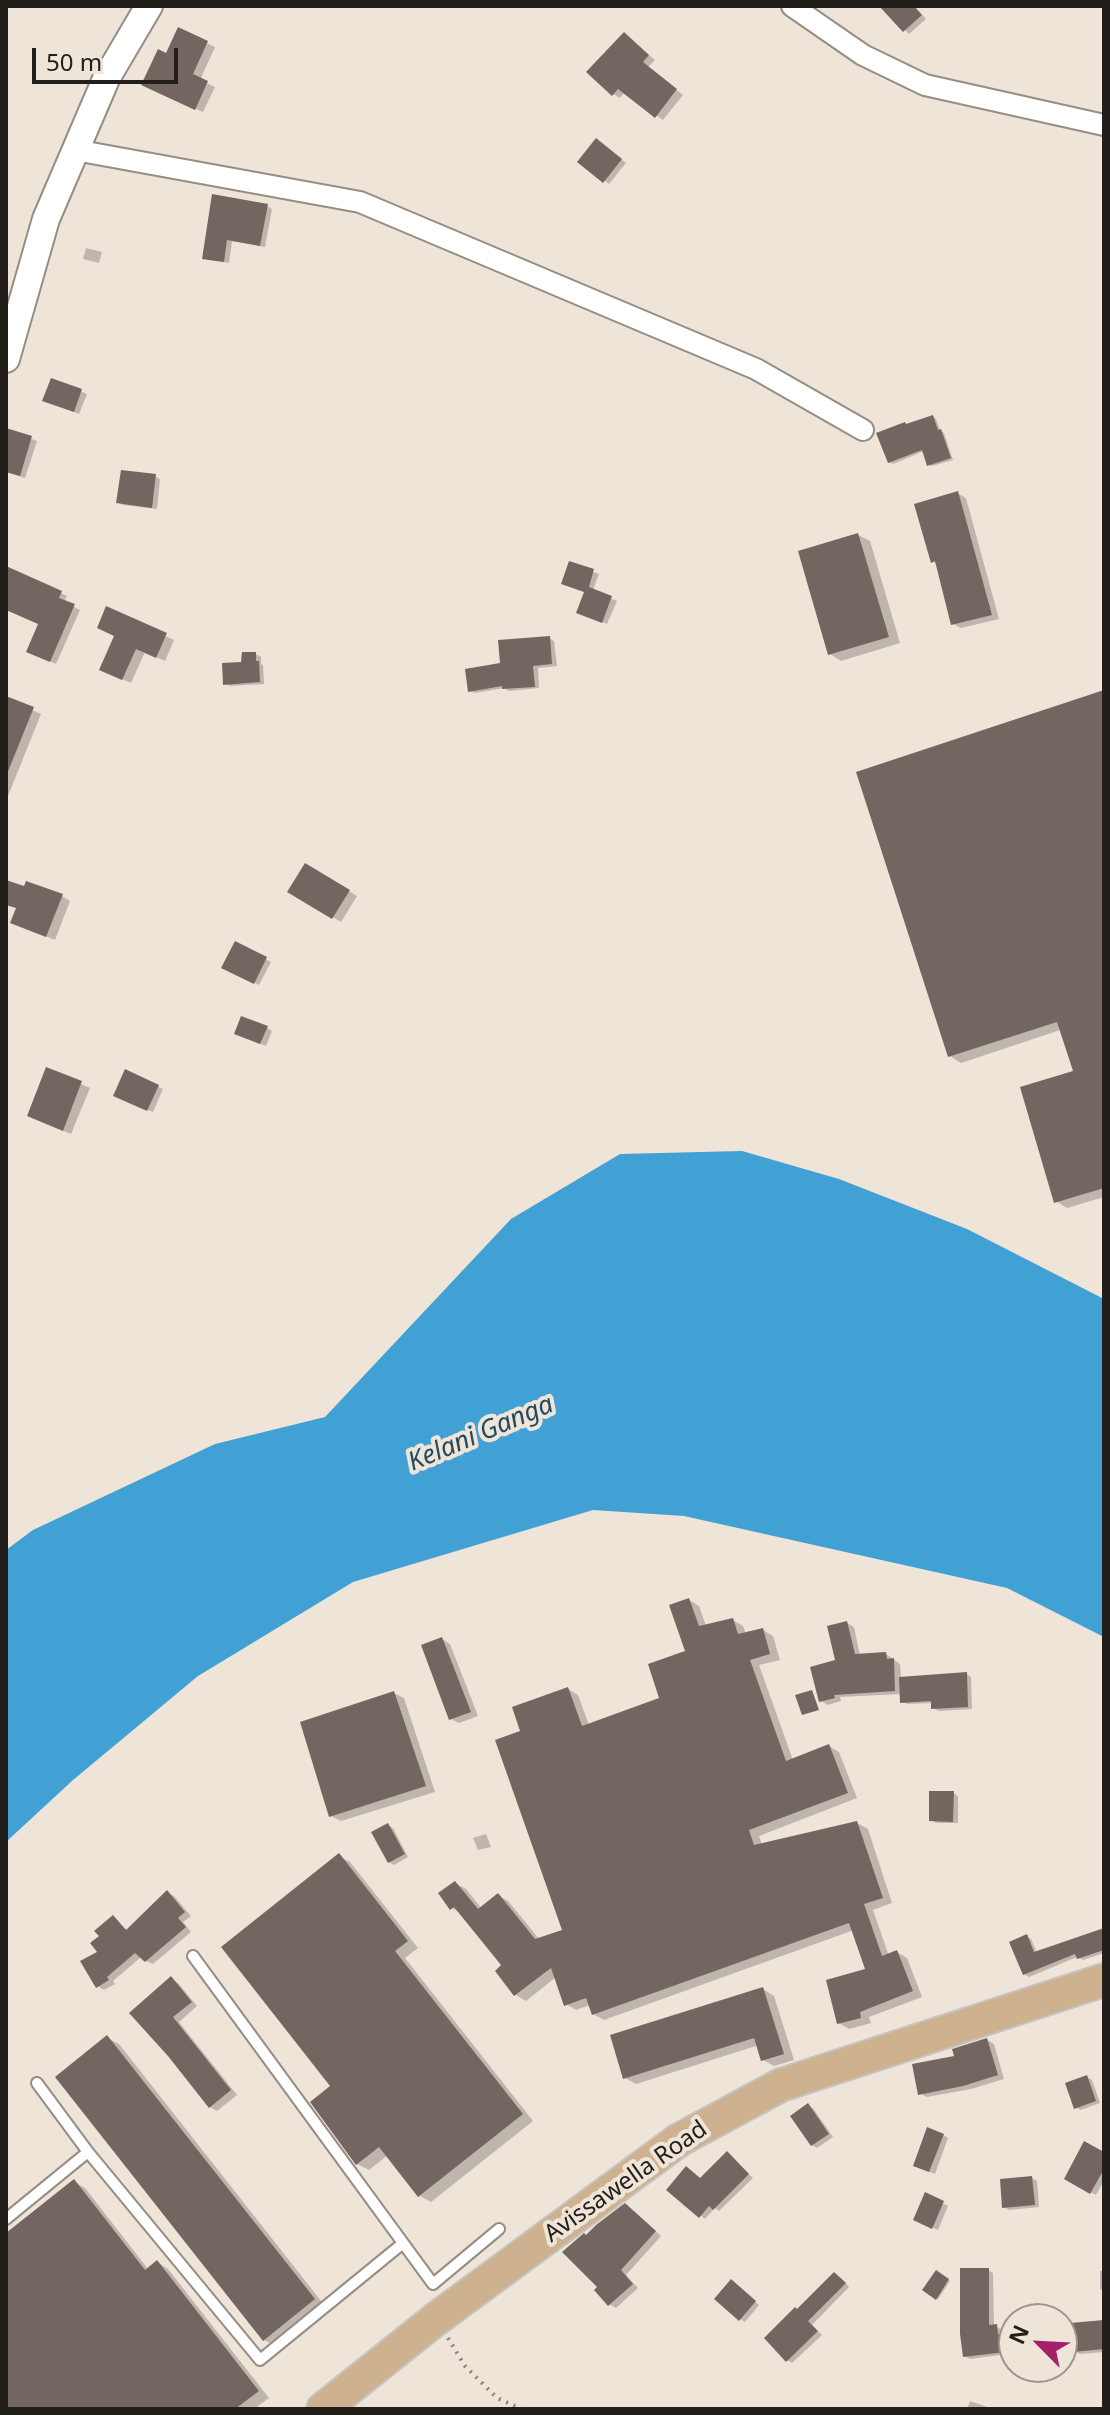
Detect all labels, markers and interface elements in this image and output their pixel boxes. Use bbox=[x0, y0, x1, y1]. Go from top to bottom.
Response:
scale bar bbox=[36, 32, 182, 82]
text: 50 m bbox=[46, 45, 102, 78]
water label: Kelani Ganga bbox=[404, 1389, 558, 1479]
street label: Avissawella Road bbox=[539, 2115, 713, 2249]
north arrow bbox=[998, 2303, 1078, 2383]
text: N bbox=[1001, 2320, 1035, 2348]

